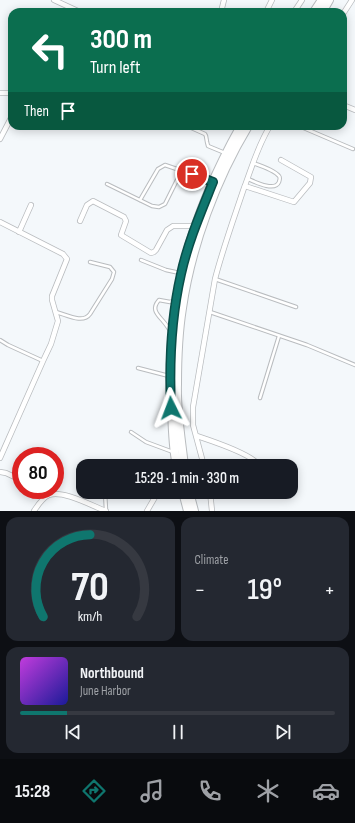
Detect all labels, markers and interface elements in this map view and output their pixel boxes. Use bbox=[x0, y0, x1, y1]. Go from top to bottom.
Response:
text: 300 m bbox=[90, 23, 152, 56]
icon: left bbox=[24, 24, 76, 76]
text: Turn left bbox=[90, 57, 141, 78]
icon: arrive bbox=[57, 100, 79, 122]
text: Then bbox=[24, 102, 49, 121]
pin bbox=[175, 157, 209, 191]
icon: arrive bbox=[181, 163, 203, 185]
position arrow bbox=[150, 387, 192, 429]
speed limit sign: 80 bbox=[12, 447, 64, 499]
text: 15:29 · 1 min · 330 m bbox=[135, 469, 239, 488]
text: Climate bbox=[195, 552, 228, 568]
text: 70 bbox=[71, 563, 109, 612]
text: 19° bbox=[248, 572, 282, 608]
text: − bbox=[195, 577, 205, 604]
text: + bbox=[324, 577, 335, 604]
text: km/h bbox=[78, 608, 103, 625]
text: Northbound bbox=[80, 664, 144, 683]
text: June Harbor bbox=[80, 683, 131, 699]
icon: previous bbox=[62, 721, 84, 743]
icon: pause bbox=[167, 721, 189, 743]
icon: next bbox=[272, 721, 294, 743]
icon: directions bbox=[80, 777, 108, 805]
icon: music bbox=[138, 777, 166, 805]
icon: phone bbox=[196, 777, 224, 805]
icon: climate bbox=[254, 777, 282, 805]
icon: car bbox=[312, 777, 340, 805]
text: 15:28 bbox=[15, 781, 50, 802]

